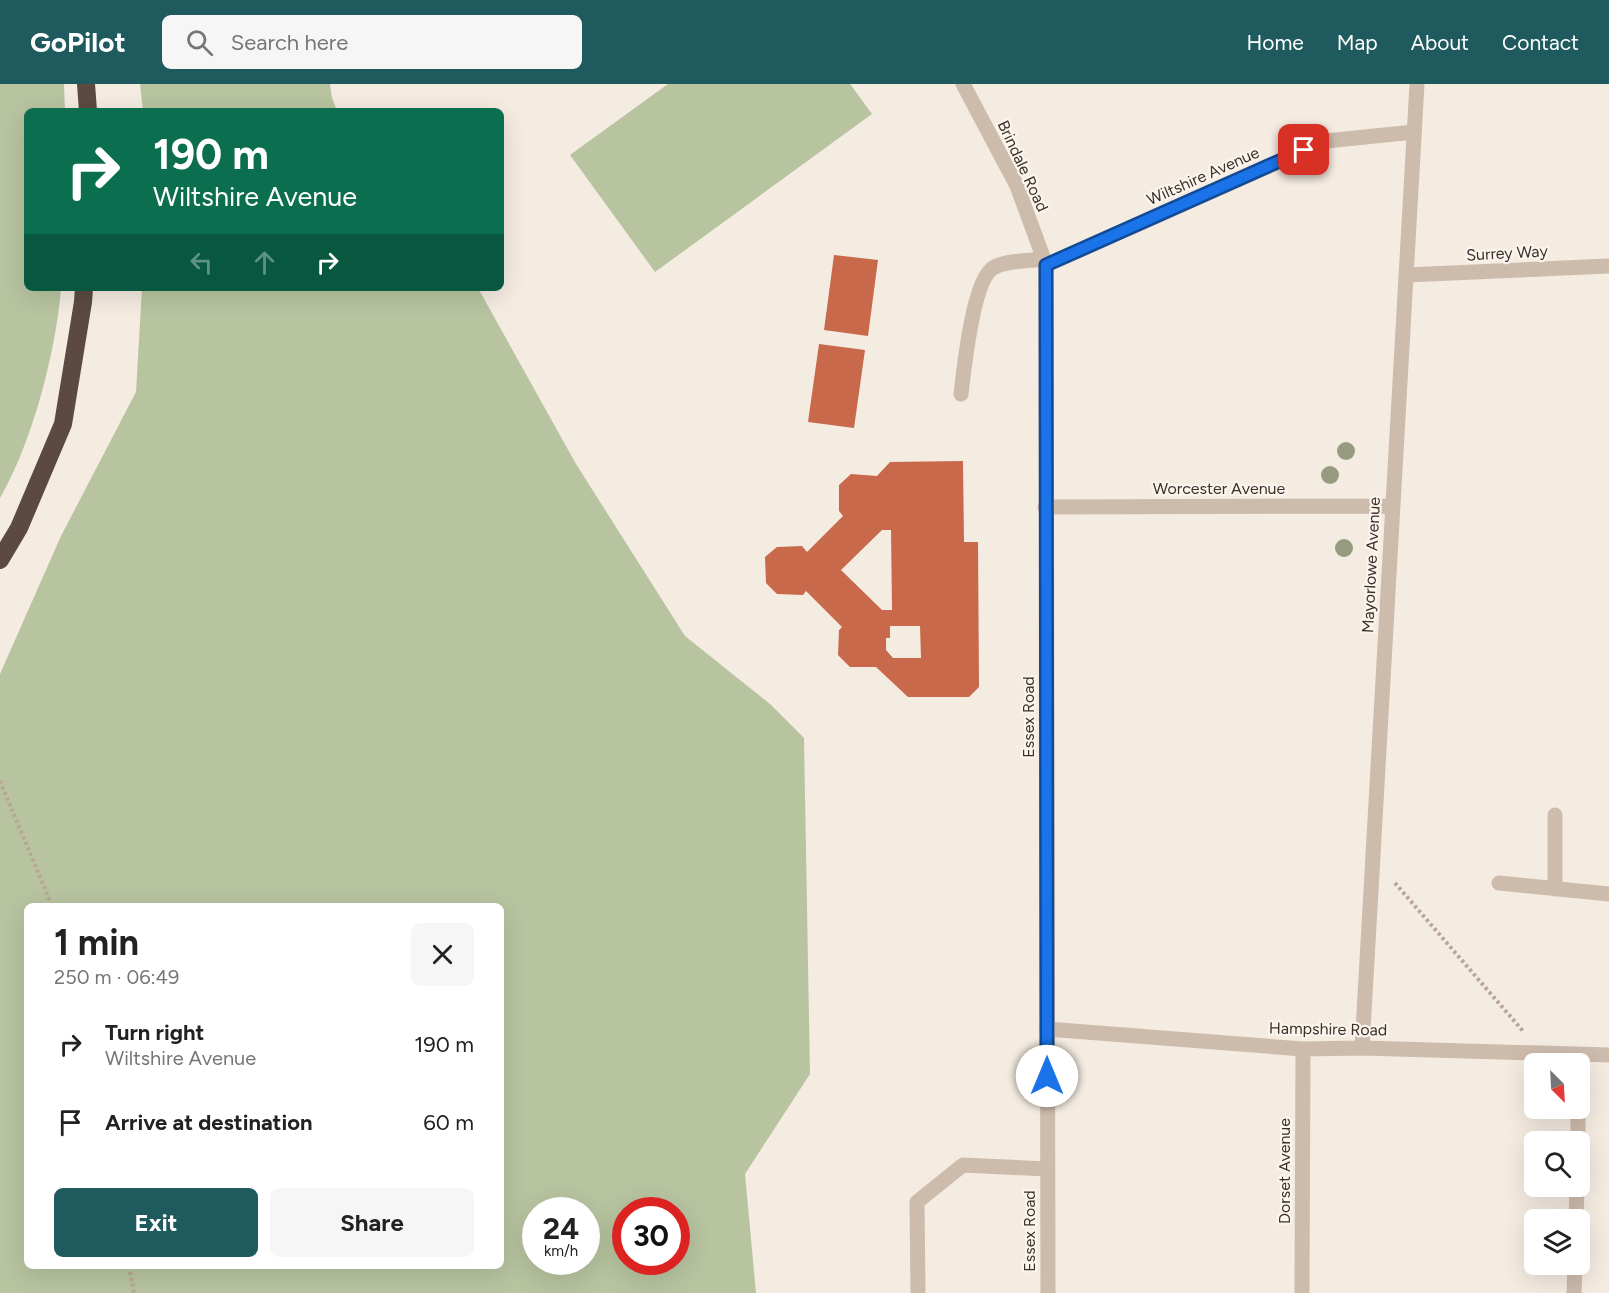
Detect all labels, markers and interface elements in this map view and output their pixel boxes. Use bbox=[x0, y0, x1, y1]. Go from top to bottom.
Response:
search box bbox=[162, 15, 582, 69]
text: GoPilot bbox=[30, 25, 126, 59]
icon: search bbox=[183, 26, 216, 59]
text: Search here bbox=[231, 29, 348, 56]
text: Home bbox=[1247, 30, 1304, 55]
text: Map bbox=[1337, 30, 1378, 55]
text: About bbox=[1411, 30, 1469, 55]
text: Contact bbox=[1502, 30, 1579, 55]
street label: Brindale Road bbox=[994, 117, 1052, 215]
pin bbox=[1278, 124, 1329, 175]
text: 190 m bbox=[153, 129, 269, 180]
icon: right bbox=[54, 132, 132, 210]
icon: arrive bbox=[1287, 133, 1320, 166]
street label: Wiltshire Avenue bbox=[1144, 143, 1262, 209]
text: Wiltshire Avenue bbox=[153, 180, 357, 213]
street label: Surrey Way bbox=[1466, 241, 1549, 265]
icon: left bbox=[185, 246, 218, 279]
icon: ahead bbox=[248, 246, 281, 279]
icon: right bbox=[311, 246, 344, 279]
street label: Worcester Avenue bbox=[1153, 479, 1285, 498]
street label: Mayorlowe Avenue bbox=[1358, 496, 1384, 634]
street label: Essex Road bbox=[1019, 676, 1038, 758]
text: 1 min bbox=[54, 921, 139, 964]
button: close bbox=[411, 923, 474, 986]
text: 250 m · 06:49 bbox=[54, 965, 179, 989]
street label: Hampshire Road bbox=[1269, 1018, 1387, 1040]
text: Turn right bbox=[105, 1019, 204, 1046]
icon: right bbox=[54, 1028, 87, 1061]
text: 190 m bbox=[414, 1031, 474, 1058]
position arrow bbox=[1015, 1044, 1079, 1108]
text: Wiltshire Avenue bbox=[105, 1046, 256, 1070]
north arrow bbox=[1524, 1053, 1590, 1119]
map controls bbox=[1524, 1053, 1590, 1275]
icon: arrive bbox=[54, 1106, 87, 1139]
text: Arrive at destination bbox=[105, 1109, 313, 1136]
text: 60 m bbox=[423, 1109, 474, 1136]
street label: Dorset Avenue bbox=[1275, 1118, 1294, 1224]
button: search bbox=[1524, 1131, 1590, 1197]
button: Exit bbox=[54, 1188, 258, 1257]
button: Share bbox=[270, 1188, 474, 1257]
street label: Essex Road bbox=[1020, 1190, 1039, 1272]
speed limit sign: 30 bbox=[612, 1197, 690, 1275]
button: layers bbox=[1524, 1209, 1590, 1275]
text: 24 bbox=[543, 1210, 579, 1247]
text: km/h bbox=[544, 1242, 578, 1260]

